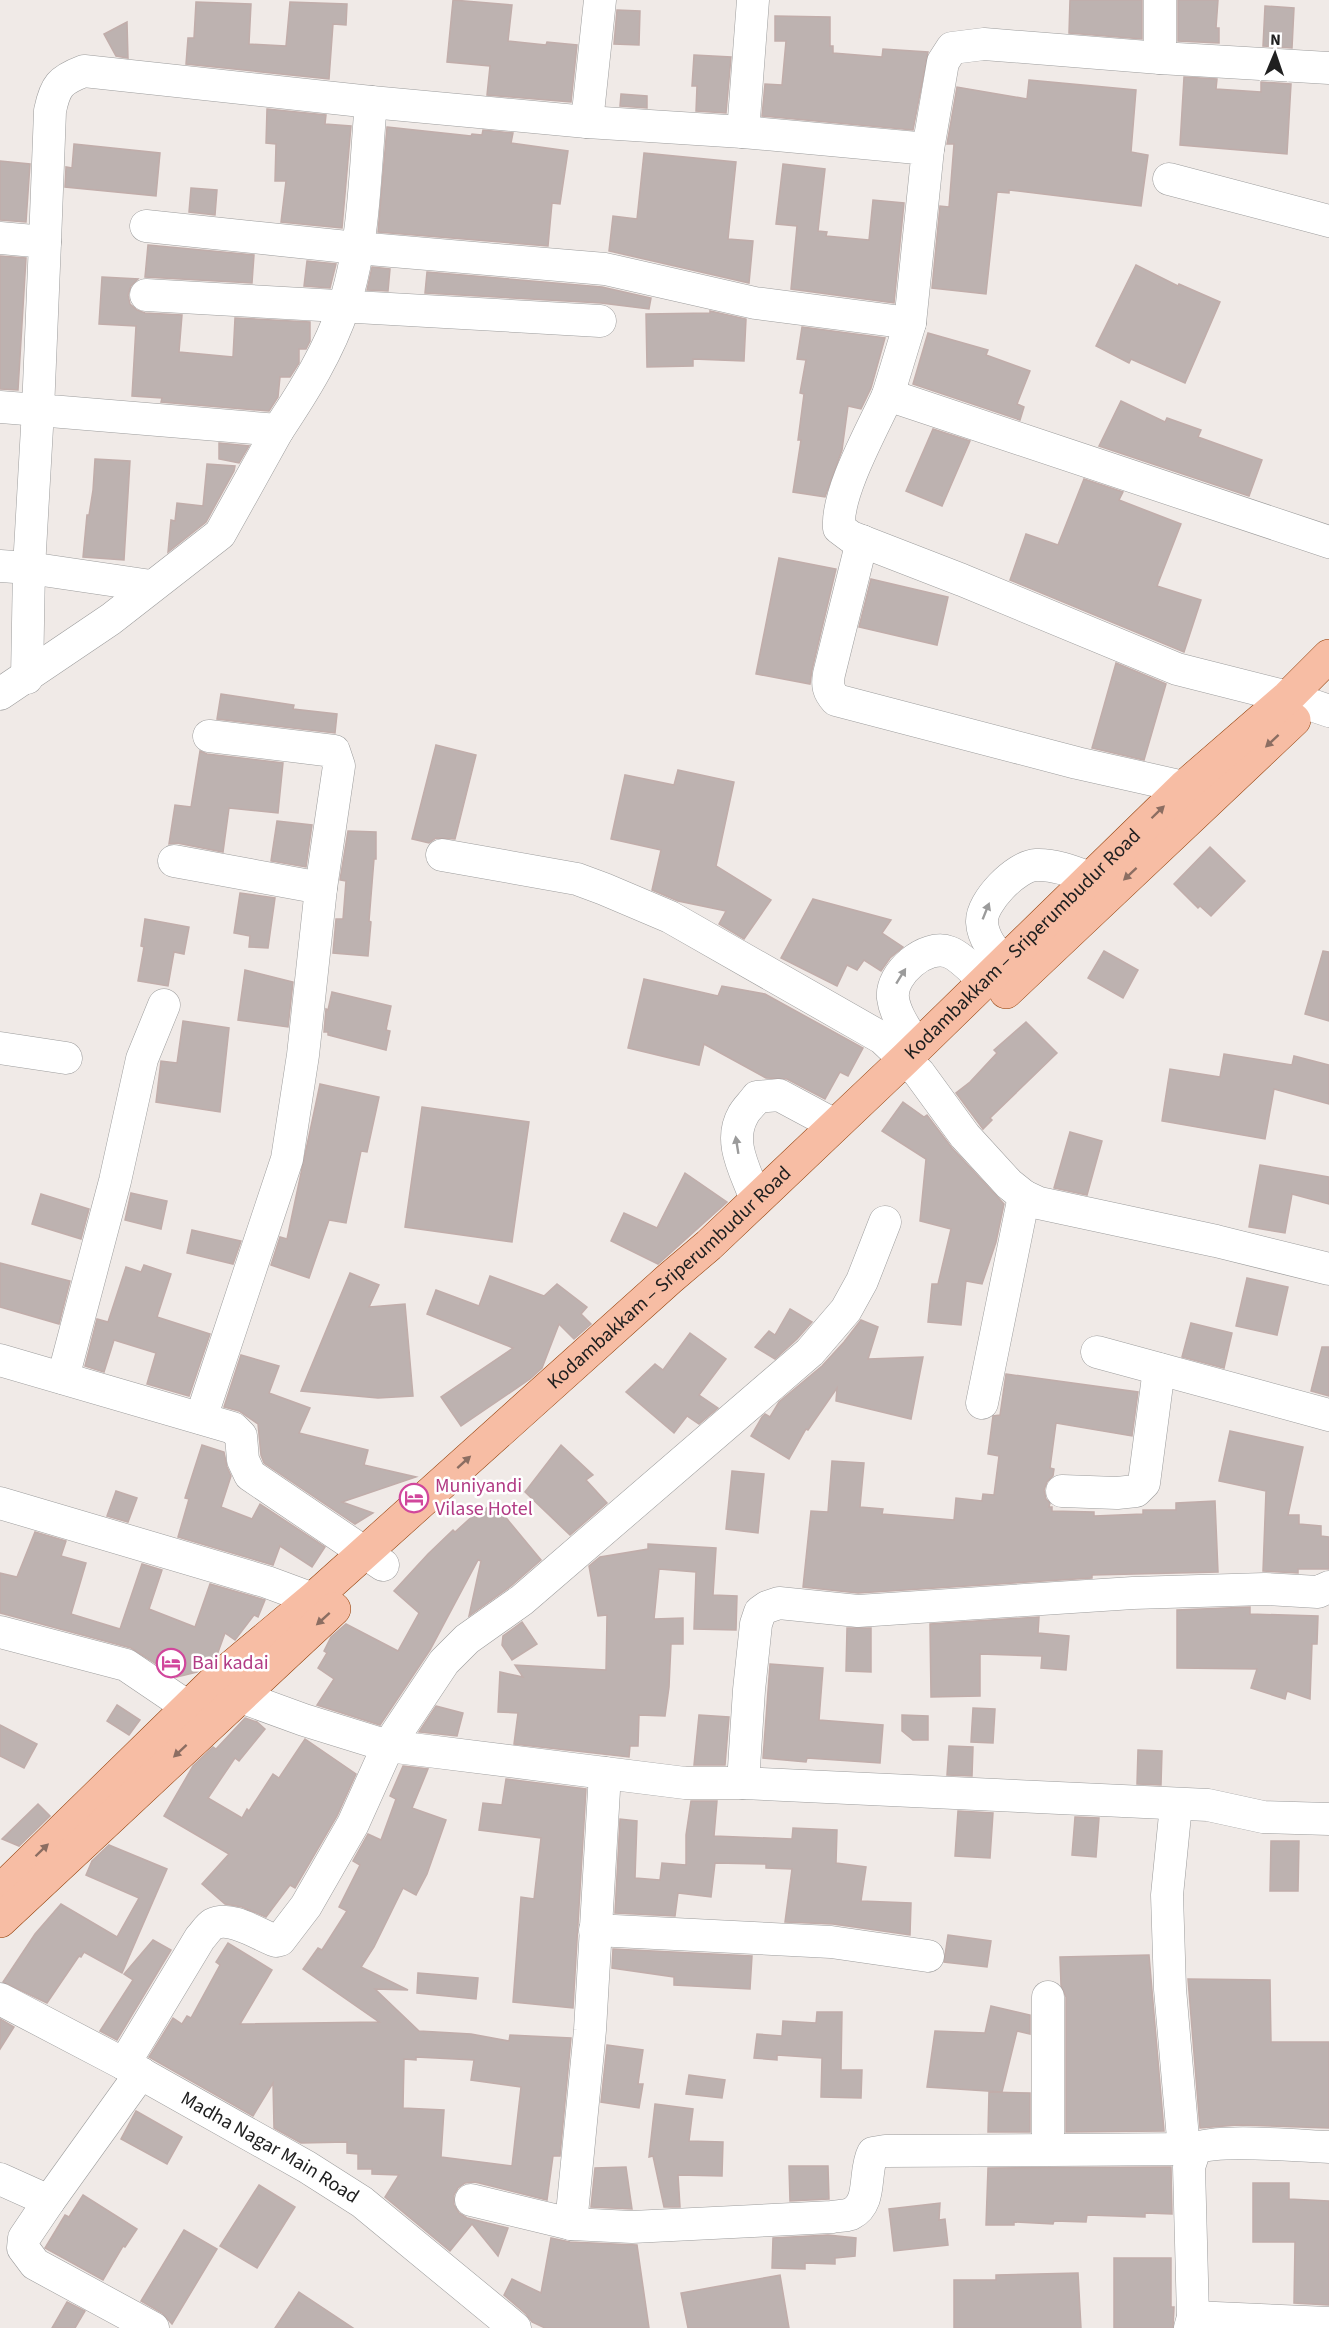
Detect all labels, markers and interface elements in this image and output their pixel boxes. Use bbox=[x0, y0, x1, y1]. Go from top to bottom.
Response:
north arrow bbox=[1245, 24, 1305, 84]
text: N bbox=[1270, 29, 1281, 51]
one-way arrow bbox=[1265, 733, 1279, 747]
one-way arrow bbox=[1151, 805, 1166, 819]
street label: Kodambakkam – Sriperumbudur Road bbox=[898, 822, 1147, 1066]
one-way arrow bbox=[1124, 867, 1138, 881]
one-way arrow bbox=[981, 902, 991, 920]
one-way arrow bbox=[896, 968, 907, 984]
one-way arrow bbox=[733, 1135, 742, 1154]
street label: Kodambakkam – Sriperumbudur Road bbox=[541, 1160, 798, 1396]
one-way arrow bbox=[457, 1455, 472, 1469]
place label: Muniyandi Vilase Hotel bbox=[435, 1472, 533, 1523]
hotel icon: Muniyandi Vilase Hotel bbox=[398, 1482, 430, 1514]
one-way arrow bbox=[316, 1612, 331, 1625]
hotel icon: Bai kadai bbox=[155, 1647, 187, 1679]
place label: Bai kadai bbox=[192, 1649, 269, 1677]
one-way arrow bbox=[173, 1744, 188, 1757]
one-way arrow bbox=[34, 1844, 48, 1858]
street label: Madha Nagar Main Road bbox=[175, 2085, 364, 2211]

